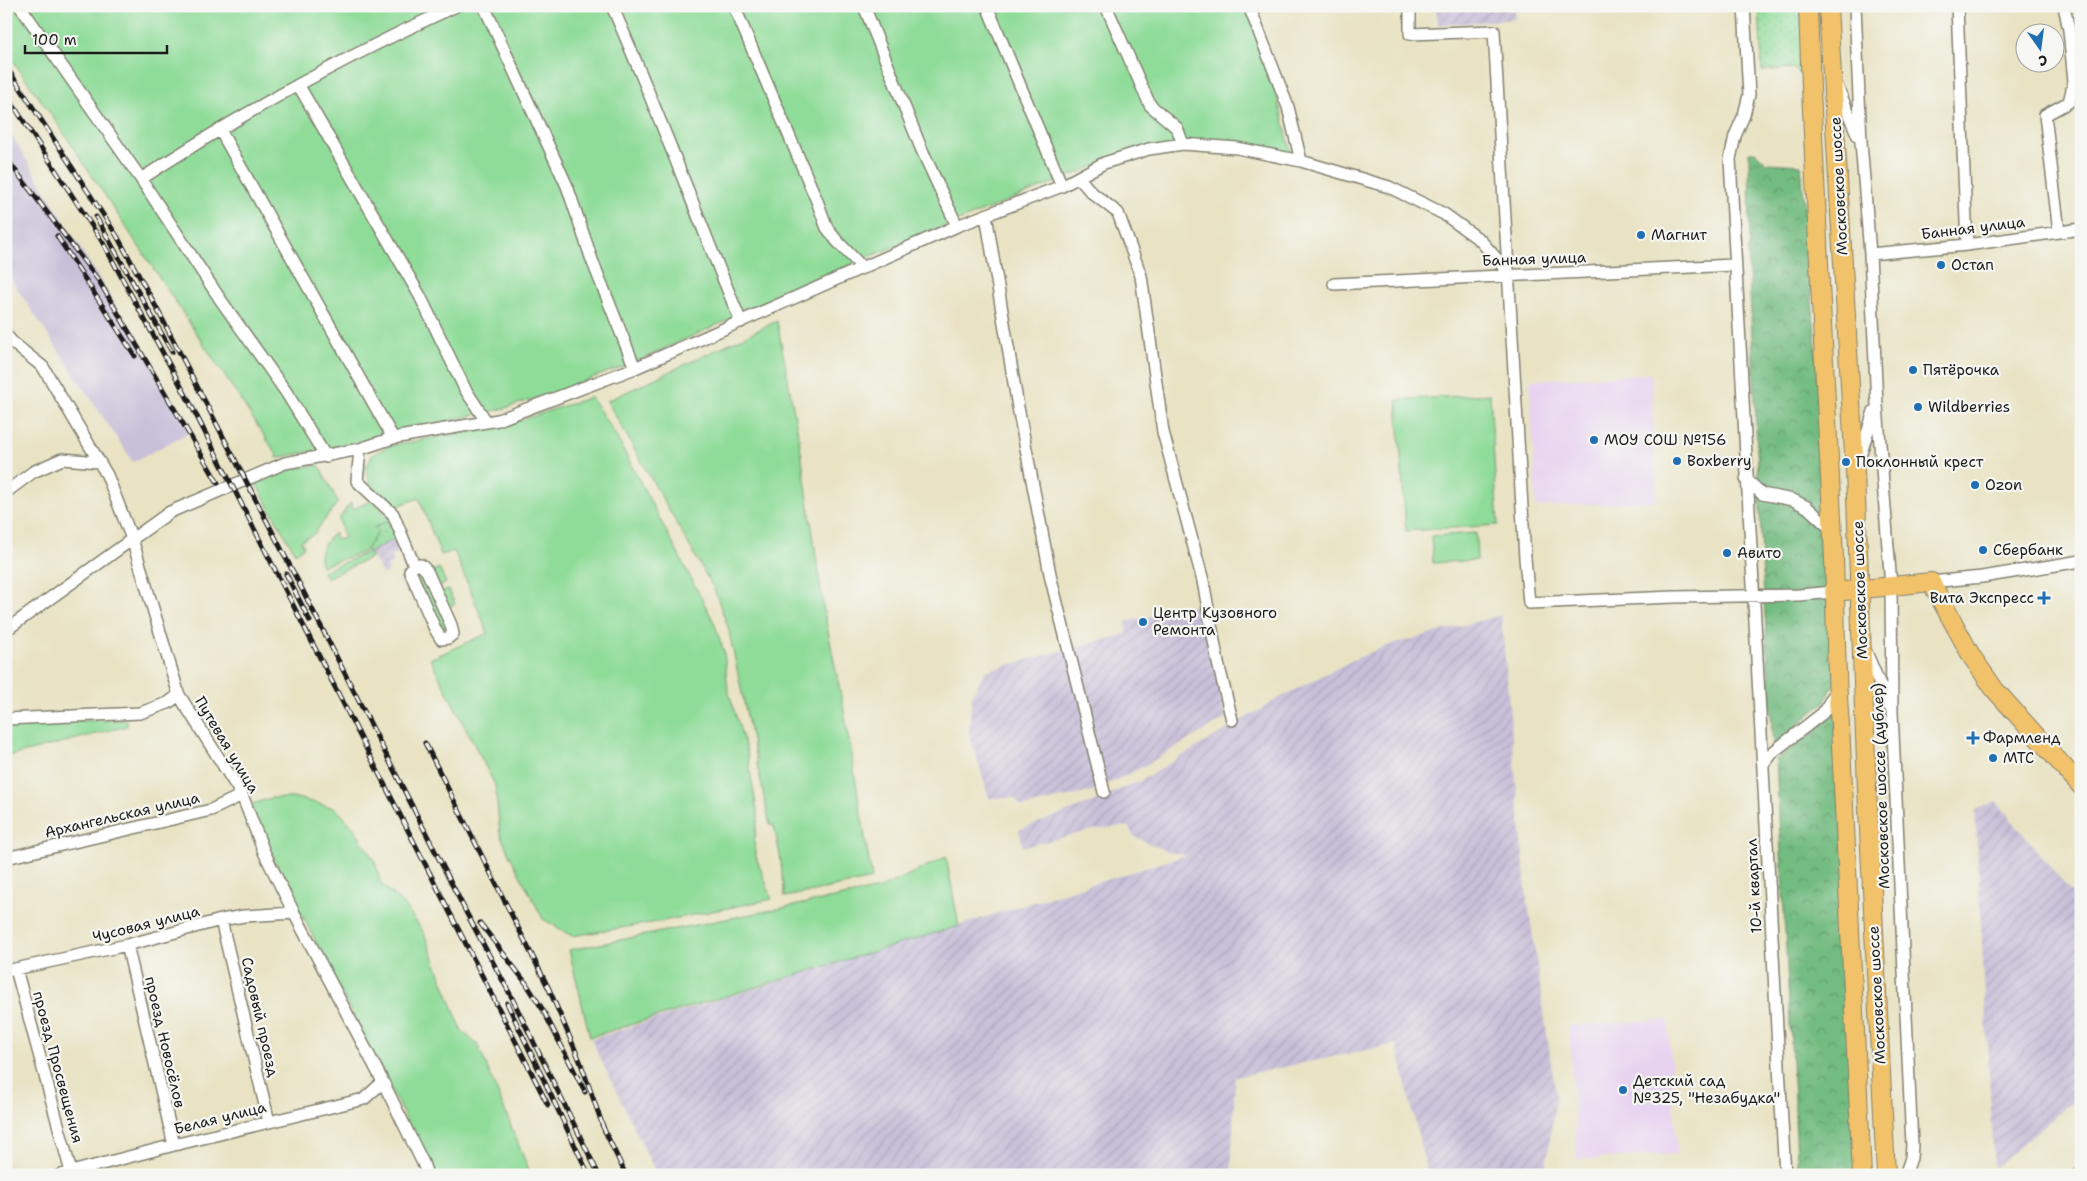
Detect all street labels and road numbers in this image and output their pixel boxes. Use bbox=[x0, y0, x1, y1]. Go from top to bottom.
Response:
street label: Московское шоссе bbox=[1825, 116, 1853, 256]
street label: Банная улица bbox=[1920, 212, 2027, 244]
street label: Банная улица bbox=[1481, 247, 1587, 271]
street label: Московское шоссе bbox=[1848, 520, 1872, 660]
street label: Московское шоссе (дублер) bbox=[1867, 683, 1895, 889]
street label: Путевая улица bbox=[190, 693, 264, 798]
street label: Архангельская улица bbox=[43, 787, 202, 843]
street label: 10-й квартал bbox=[1741, 837, 1766, 934]
street label: Чусовая улица bbox=[90, 901, 202, 947]
street label: Московское шоссе bbox=[1863, 925, 1891, 1065]
street label: Садовый проезд bbox=[237, 955, 284, 1079]
street label: проезд Новосёлов bbox=[140, 974, 190, 1110]
street label: проезд Просвещения bbox=[28, 989, 88, 1145]
street label: Белая улица bbox=[172, 1097, 269, 1139]

